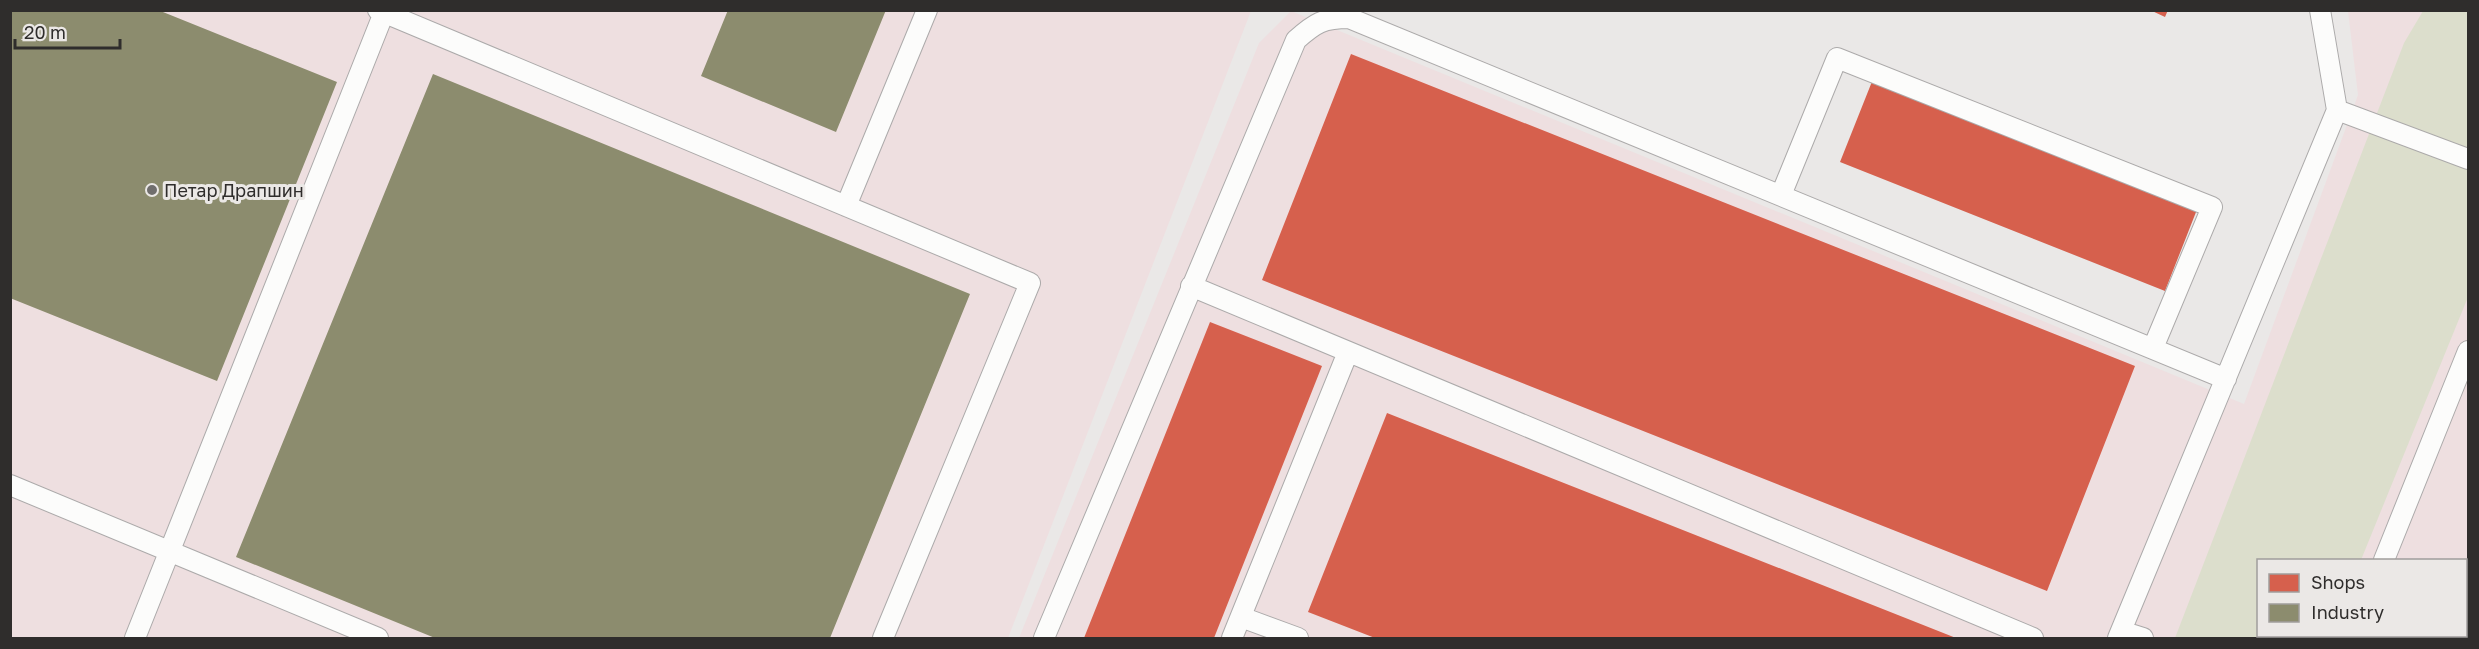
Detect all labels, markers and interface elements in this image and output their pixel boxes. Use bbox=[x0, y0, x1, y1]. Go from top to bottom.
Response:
scale bar bbox=[15, 12, 120, 50]
text: 20 m bbox=[24, 21, 66, 43]
place label: Петар Драпшин bbox=[164, 179, 304, 201]
marker: Петар Драпшин bbox=[145, 183, 159, 197]
legend bbox=[2257, 559, 2467, 637]
text: Shops bbox=[2311, 571, 2365, 593]
text: Industry bbox=[2311, 601, 2384, 623]

